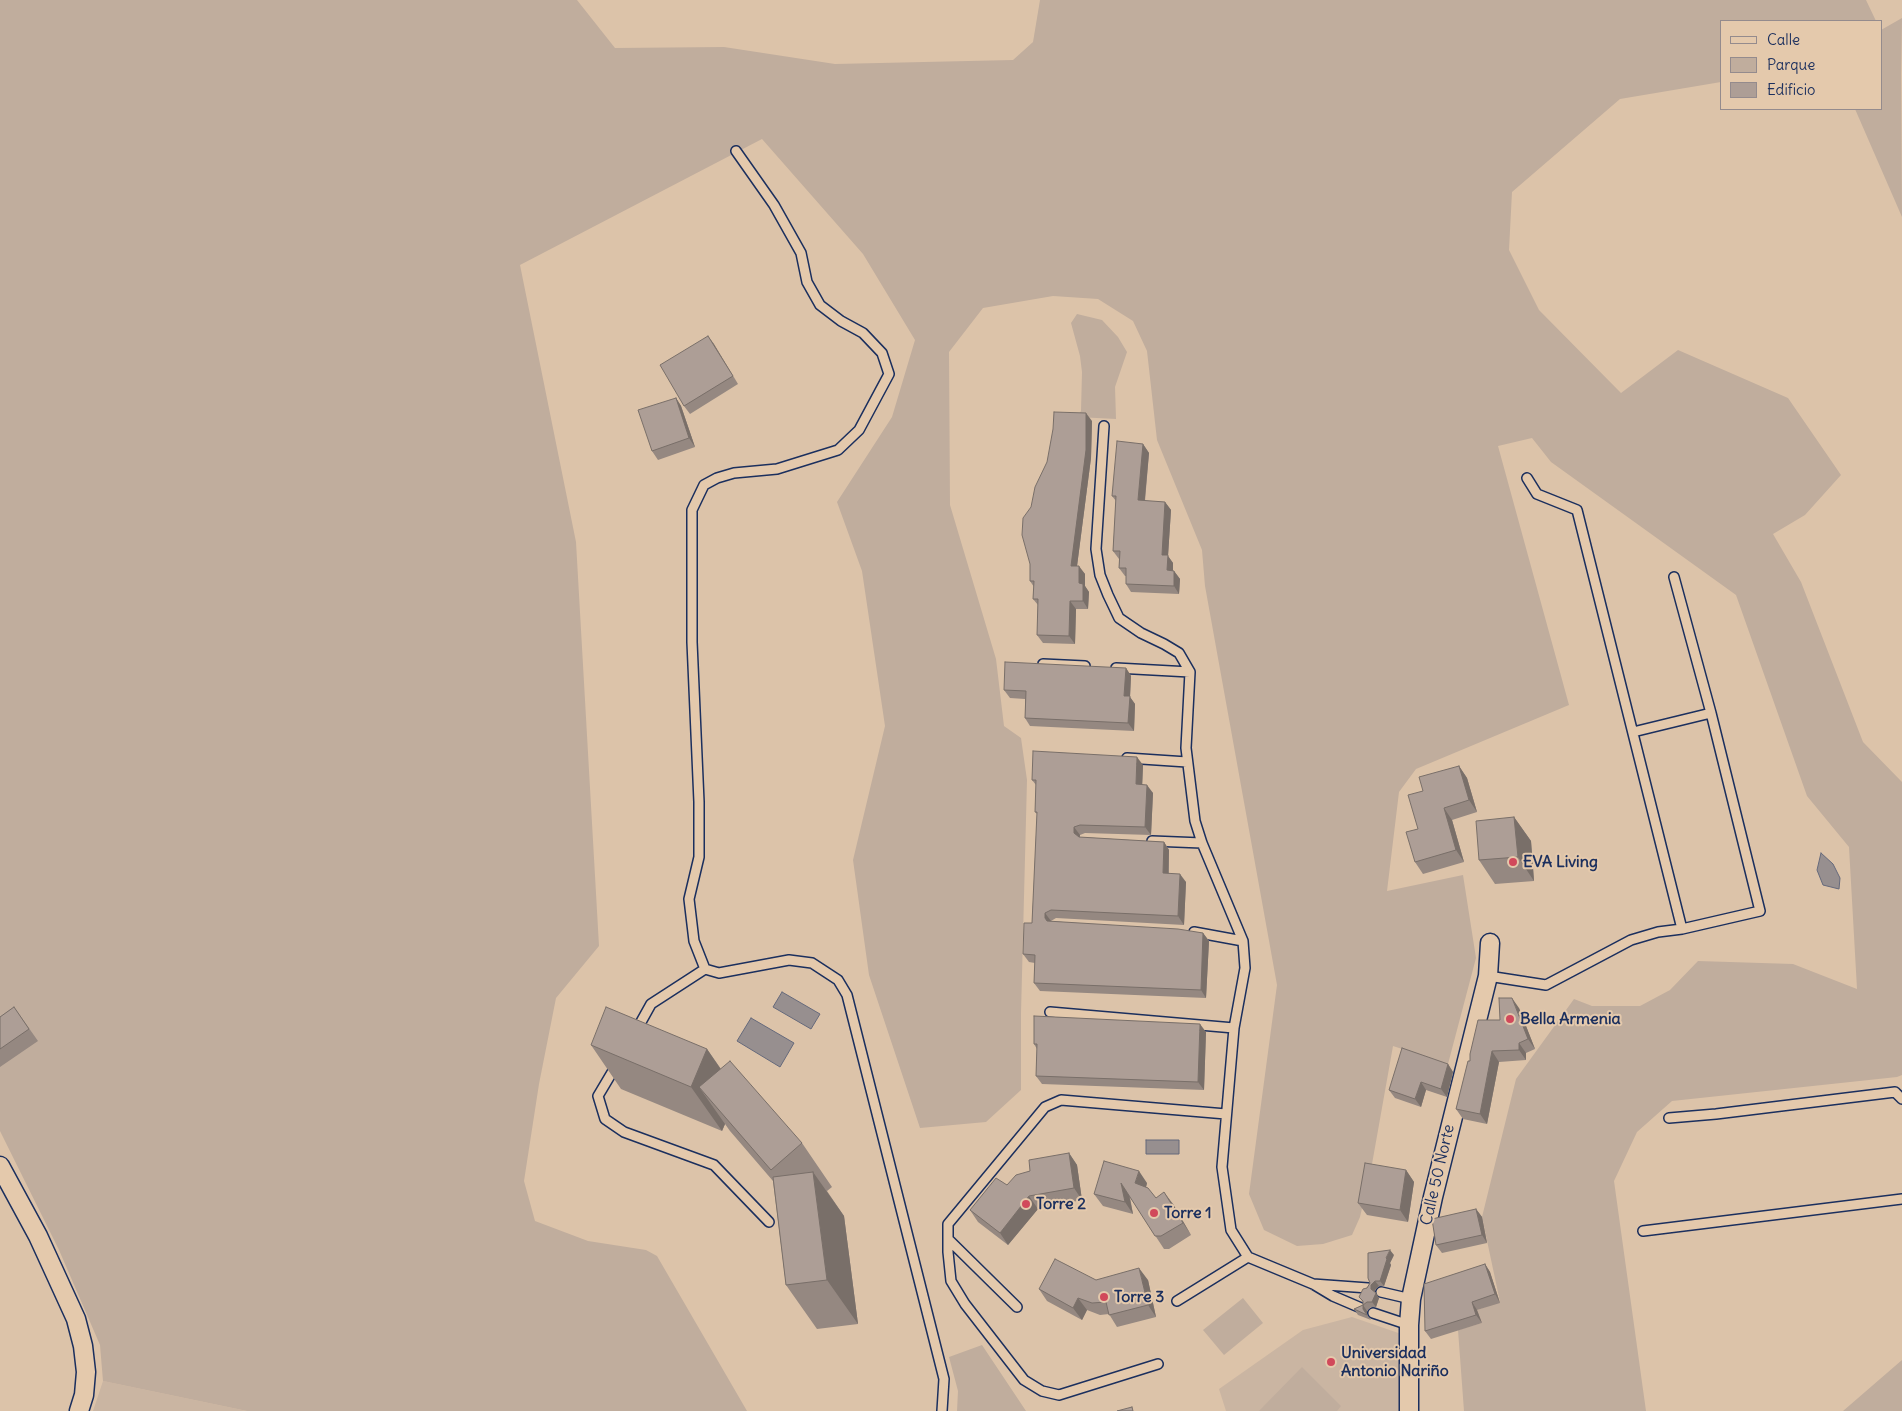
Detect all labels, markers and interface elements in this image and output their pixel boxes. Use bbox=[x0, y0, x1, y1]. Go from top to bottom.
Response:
legend bbox=[1720, 20, 1882, 110]
text: Calle bbox=[1767, 30, 1800, 49]
text: Parque bbox=[1767, 55, 1815, 74]
text: Edificio bbox=[1767, 80, 1815, 99]
place label: EVA Living bbox=[1523, 852, 1598, 872]
marker: EVA Living bbox=[1507, 856, 1519, 868]
place label: Bella Armenia bbox=[1520, 1009, 1621, 1029]
marker: Bella Armenia bbox=[1504, 1013, 1516, 1025]
street label: Calle 50 Norte bbox=[1417, 1123, 1459, 1227]
place label: Torre 2 bbox=[1036, 1194, 1086, 1214]
marker: Torre 2 bbox=[1020, 1198, 1032, 1210]
place label: Torre 1 bbox=[1164, 1203, 1212, 1223]
marker: Torre 1 bbox=[1148, 1207, 1160, 1219]
place label: Torre 3 bbox=[1114, 1287, 1164, 1307]
marker: Torre 3 bbox=[1098, 1291, 1110, 1303]
place label: Universidad Antonio Nariño bbox=[1341, 1343, 1449, 1381]
marker: Universidad Antonio Nariño bbox=[1325, 1356, 1337, 1368]

